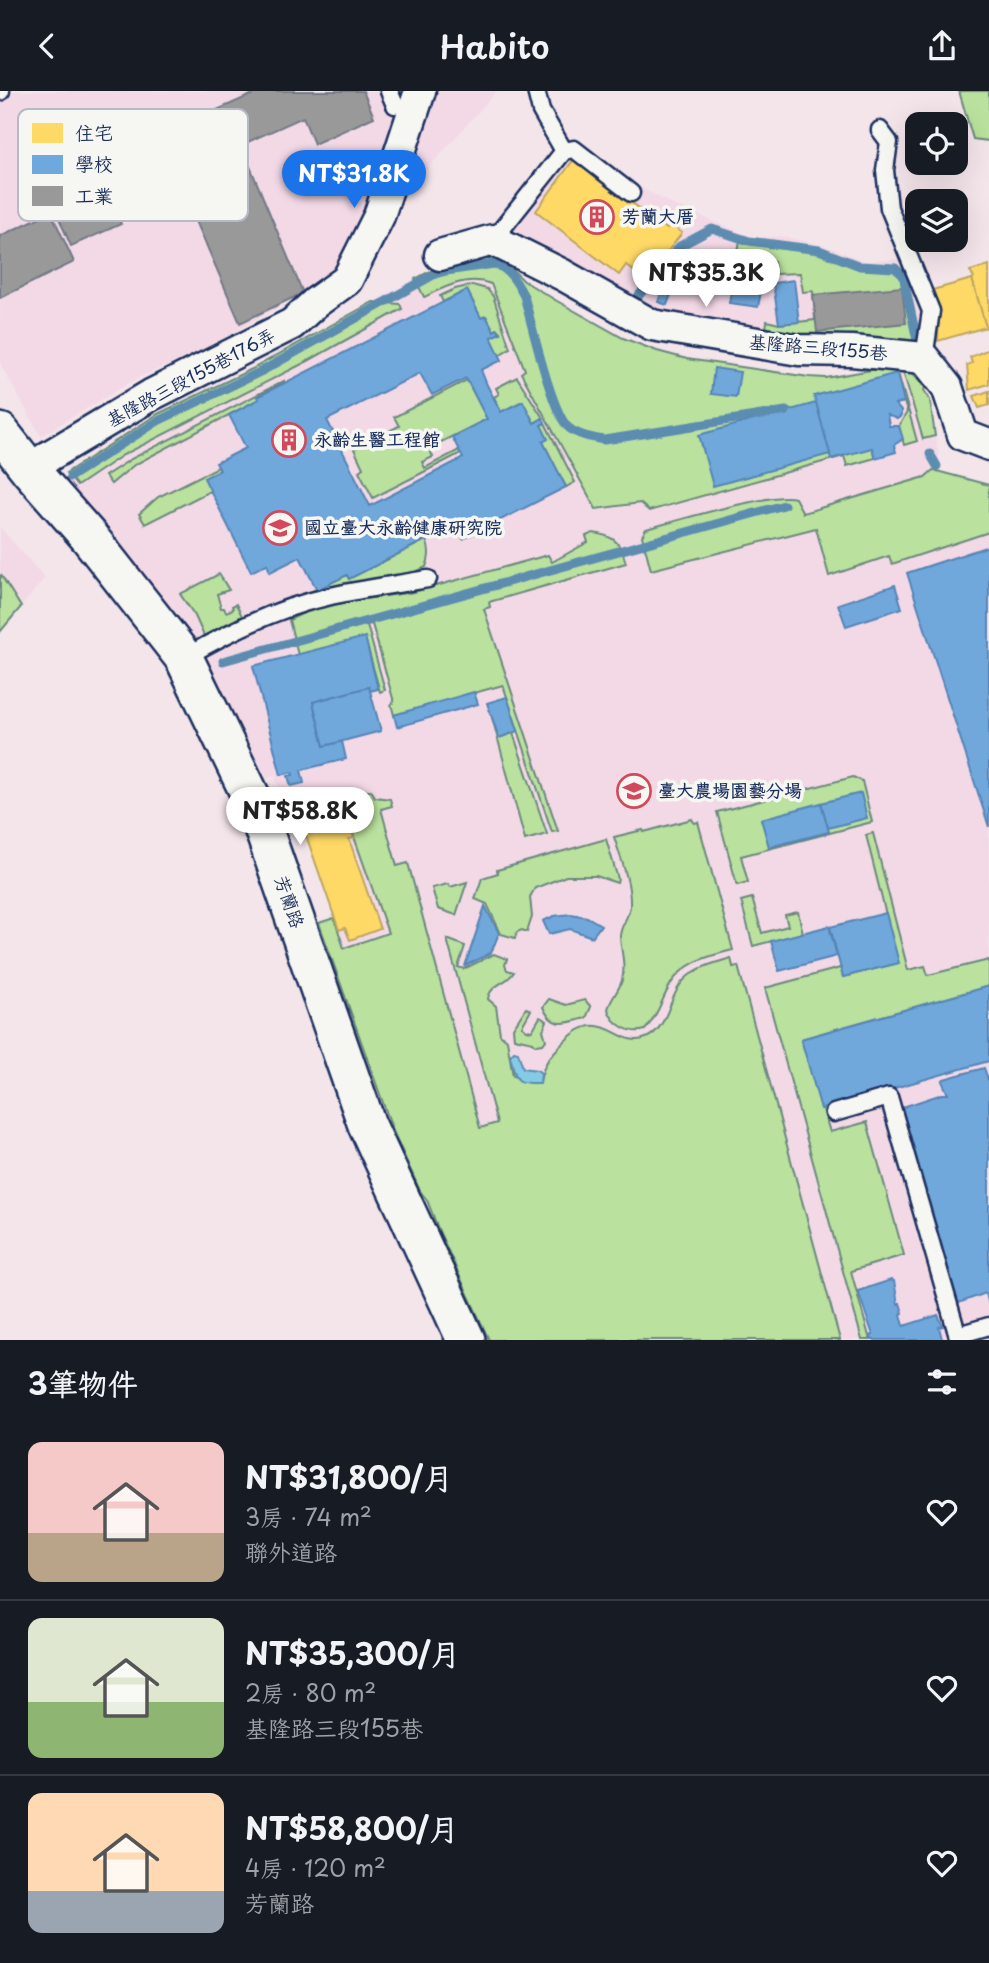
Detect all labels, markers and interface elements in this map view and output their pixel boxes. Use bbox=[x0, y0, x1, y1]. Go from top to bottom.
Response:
text: Habito bbox=[439, 22, 550, 70]
icon: back bbox=[28, 27, 66, 65]
icon: share bbox=[923, 27, 961, 65]
legend bbox=[18, 109, 248, 221]
map controls bbox=[905, 112, 968, 252]
button: locate bbox=[905, 112, 968, 175]
text: 住宅 bbox=[75, 118, 113, 146]
text: 學校 bbox=[75, 149, 113, 177]
pin: NT$31.8K bbox=[282, 151, 426, 210]
text: NT$31.8K bbox=[298, 155, 410, 190]
text: 工業 bbox=[75, 181, 113, 209]
button: layers bbox=[905, 189, 968, 252]
building icon: 芳蘭大厝 bbox=[578, 198, 616, 236]
place label: 芳蘭大厝 bbox=[622, 202, 694, 229]
pin: NT$35.3K bbox=[634, 249, 778, 309]
text: NT$35.3K bbox=[648, 254, 764, 289]
street label: 基隆路三段155巷176弄 bbox=[101, 321, 279, 433]
street label: 基隆路三段155巷 bbox=[748, 327, 889, 366]
building icon: 永齡生醫工程館 bbox=[270, 421, 308, 459]
place label: 永齡生醫工程館 bbox=[314, 425, 440, 452]
school or university icon: 國立臺大永齡健康研究院 bbox=[261, 509, 299, 547]
place label: 國立臺大永齡健康研究院 bbox=[304, 513, 502, 540]
school or university icon: 臺大農場園藝分場 bbox=[615, 772, 653, 810]
place label: 臺大農場園藝分場 bbox=[658, 776, 802, 803]
pin: NT$58.8K bbox=[228, 787, 372, 847]
text: NT$58.8K bbox=[242, 792, 358, 827]
street label: 芳蘭路 bbox=[269, 872, 312, 931]
text: 3筆物件 bbox=[28, 1360, 138, 1405]
icon: filters bbox=[923, 1363, 961, 1401]
text: NT$31,800/月 bbox=[245, 1454, 453, 1499]
icon: home bbox=[84, 1470, 168, 1554]
icon: heart bbox=[923, 1493, 961, 1531]
text: 3房 · 74 m² bbox=[245, 1499, 372, 1534]
text: 聯外道路 bbox=[245, 1534, 337, 1569]
text: NT$35,300/月 bbox=[245, 1630, 460, 1675]
icon: home bbox=[84, 1646, 168, 1730]
icon: heart bbox=[923, 1669, 961, 1707]
text: 2房 · 80 m² bbox=[245, 1675, 376, 1710]
text: 基隆路三段155巷 bbox=[245, 1710, 423, 1745]
text: NT$58,800/月 bbox=[245, 1805, 459, 1850]
icon: home bbox=[84, 1821, 168, 1905]
icon: heart bbox=[923, 1844, 961, 1882]
text: 4房 · 120 m² bbox=[245, 1850, 386, 1885]
text: 芳蘭路 bbox=[245, 1885, 314, 1920]

